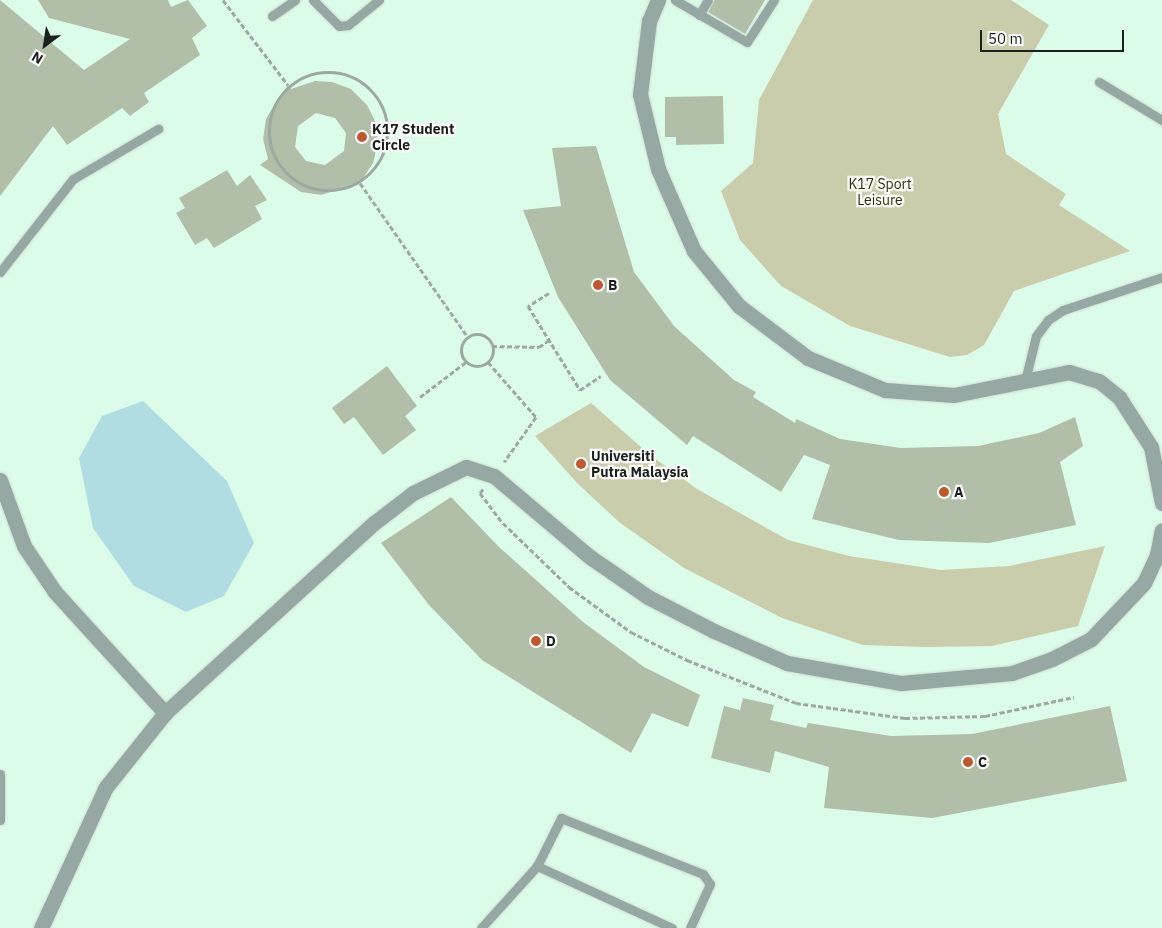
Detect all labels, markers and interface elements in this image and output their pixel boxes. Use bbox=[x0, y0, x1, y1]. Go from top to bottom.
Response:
north arrow bbox=[20, 20, 70, 70]
scale bar bbox=[982, 20, 1126, 52]
text: 50 m bbox=[988, 29, 1023, 48]
text: N bbox=[28, 48, 46, 68]
place label: K17 Student Circle bbox=[372, 121, 454, 154]
marker: K17 Student Circle bbox=[356, 131, 368, 143]
park label: K17 Sport Leisure bbox=[848, 176, 912, 208]
place label: B bbox=[608, 277, 617, 293]
marker: B bbox=[592, 279, 604, 291]
place label: Universiti Putra Malaysia bbox=[591, 448, 689, 481]
marker: Universiti Putra Malaysia bbox=[575, 458, 587, 470]
place label: A bbox=[954, 484, 964, 500]
marker: A bbox=[938, 486, 950, 498]
place label: D bbox=[546, 633, 556, 649]
marker: D bbox=[530, 635, 542, 647]
place label: C bbox=[978, 754, 987, 770]
marker: C bbox=[962, 756, 974, 768]

